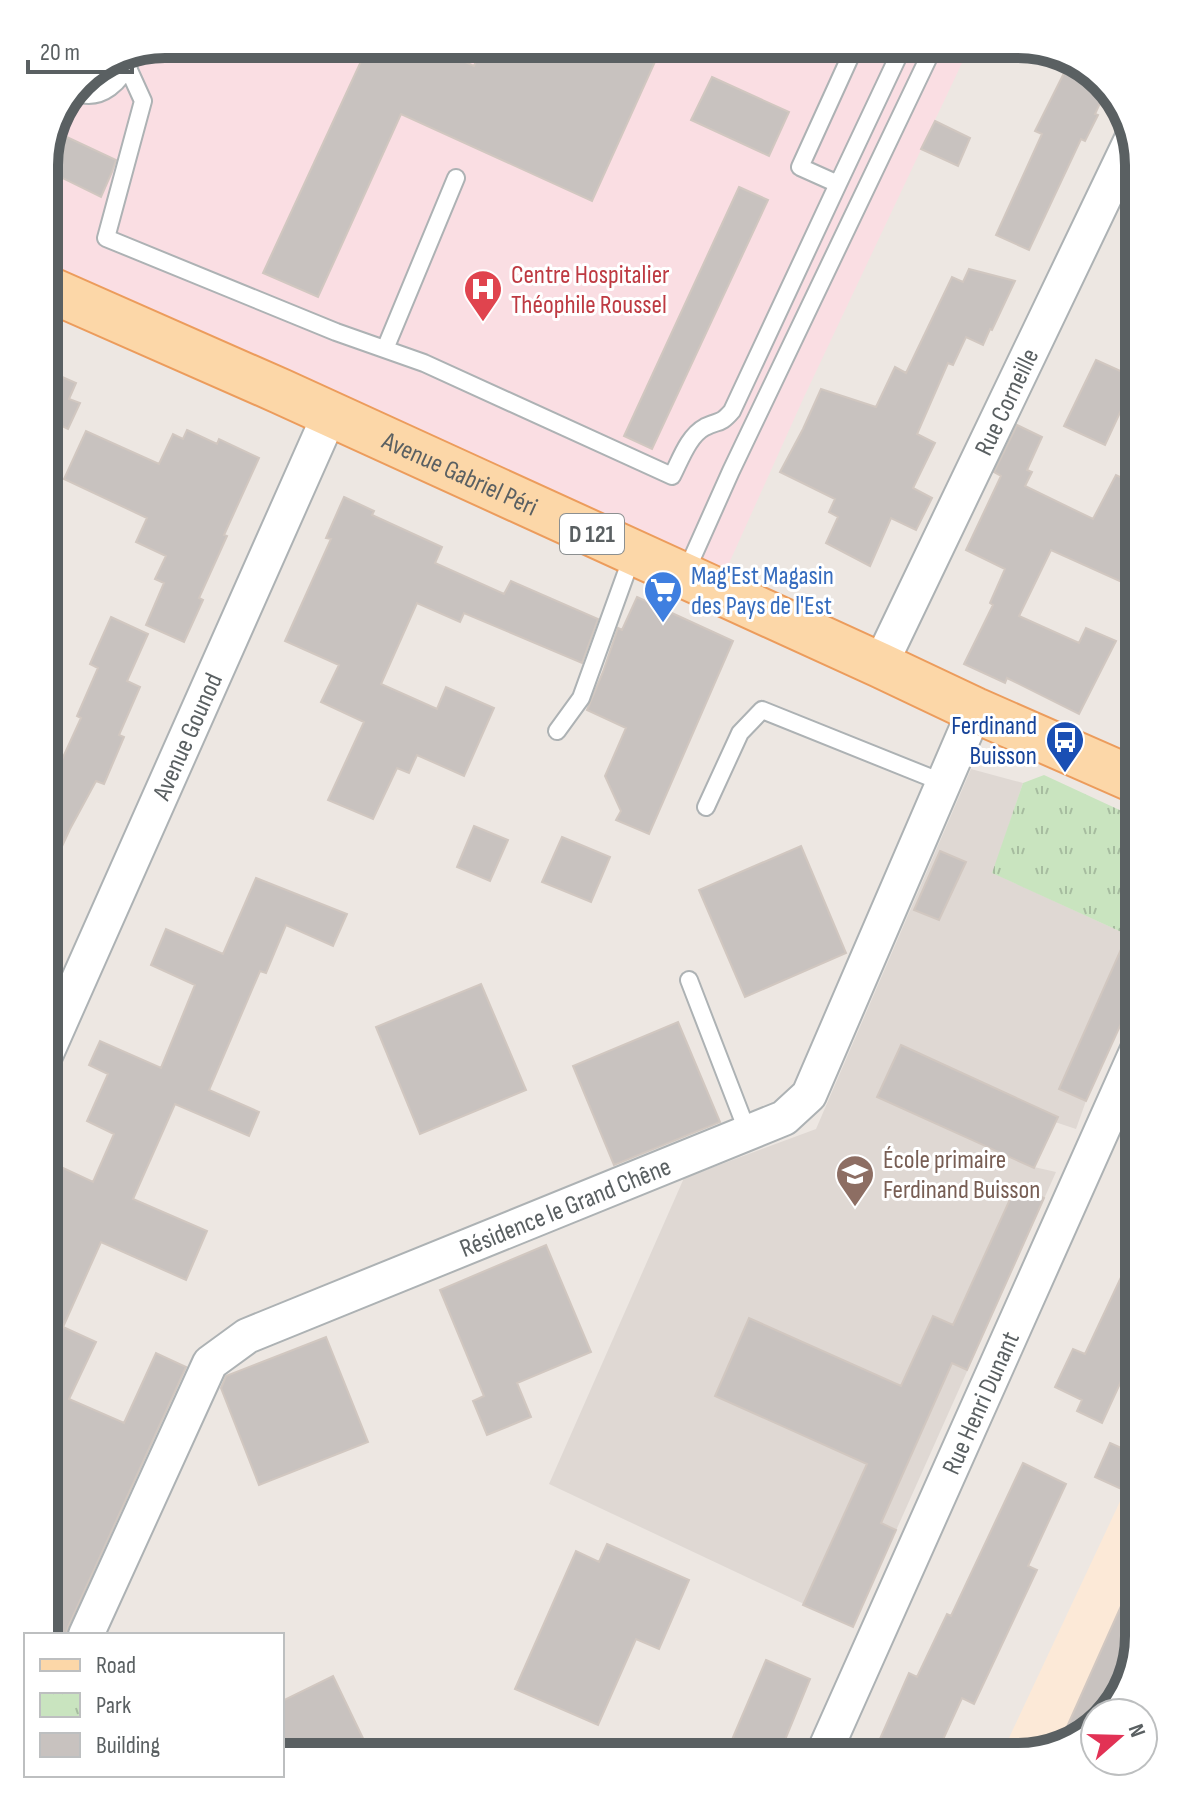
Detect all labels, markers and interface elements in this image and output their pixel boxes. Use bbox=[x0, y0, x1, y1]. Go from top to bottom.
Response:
scale bar bbox=[28, 24, 132, 74]
text: 20 m bbox=[40, 38, 80, 67]
place label: Centre Hospitalier Théophile Roussel bbox=[511, 260, 670, 321]
hospital icon: Centre Hospitalier Théophile Roussel bbox=[462, 268, 504, 323]
street label: Rue Corneille bbox=[969, 344, 1046, 461]
street label: Avenue Gabriel Péri bbox=[376, 425, 542, 523]
road number: D 121 bbox=[560, 514, 624, 554]
place label: Mag'Est Magasin des Pays de l'Est bbox=[691, 561, 834, 622]
supermarket icon: Mag'Est Magasin des Pays de l'Est bbox=[642, 569, 684, 624]
street label: Avenue Gounod bbox=[146, 669, 230, 806]
place label: Ferdinand Buisson bbox=[951, 711, 1037, 772]
bus stop icon: Ferdinand Buisson bbox=[1044, 719, 1086, 774]
place label: École primaire Ferdinand Buisson bbox=[883, 1145, 1040, 1206]
street label: Résidence le Grand Chêne bbox=[455, 1152, 676, 1265]
school or university icon: École primaire Ferdinand Buisson bbox=[834, 1153, 876, 1208]
street label: Rue Henri Dunant bbox=[936, 1327, 1027, 1479]
legend bbox=[24, 1633, 284, 1777]
text: Road bbox=[96, 1651, 136, 1680]
text: Park bbox=[96, 1691, 131, 1720]
north arrow bbox=[1079, 1697, 1159, 1777]
text: N bbox=[1122, 1721, 1151, 1741]
text: Building bbox=[96, 1731, 160, 1760]

